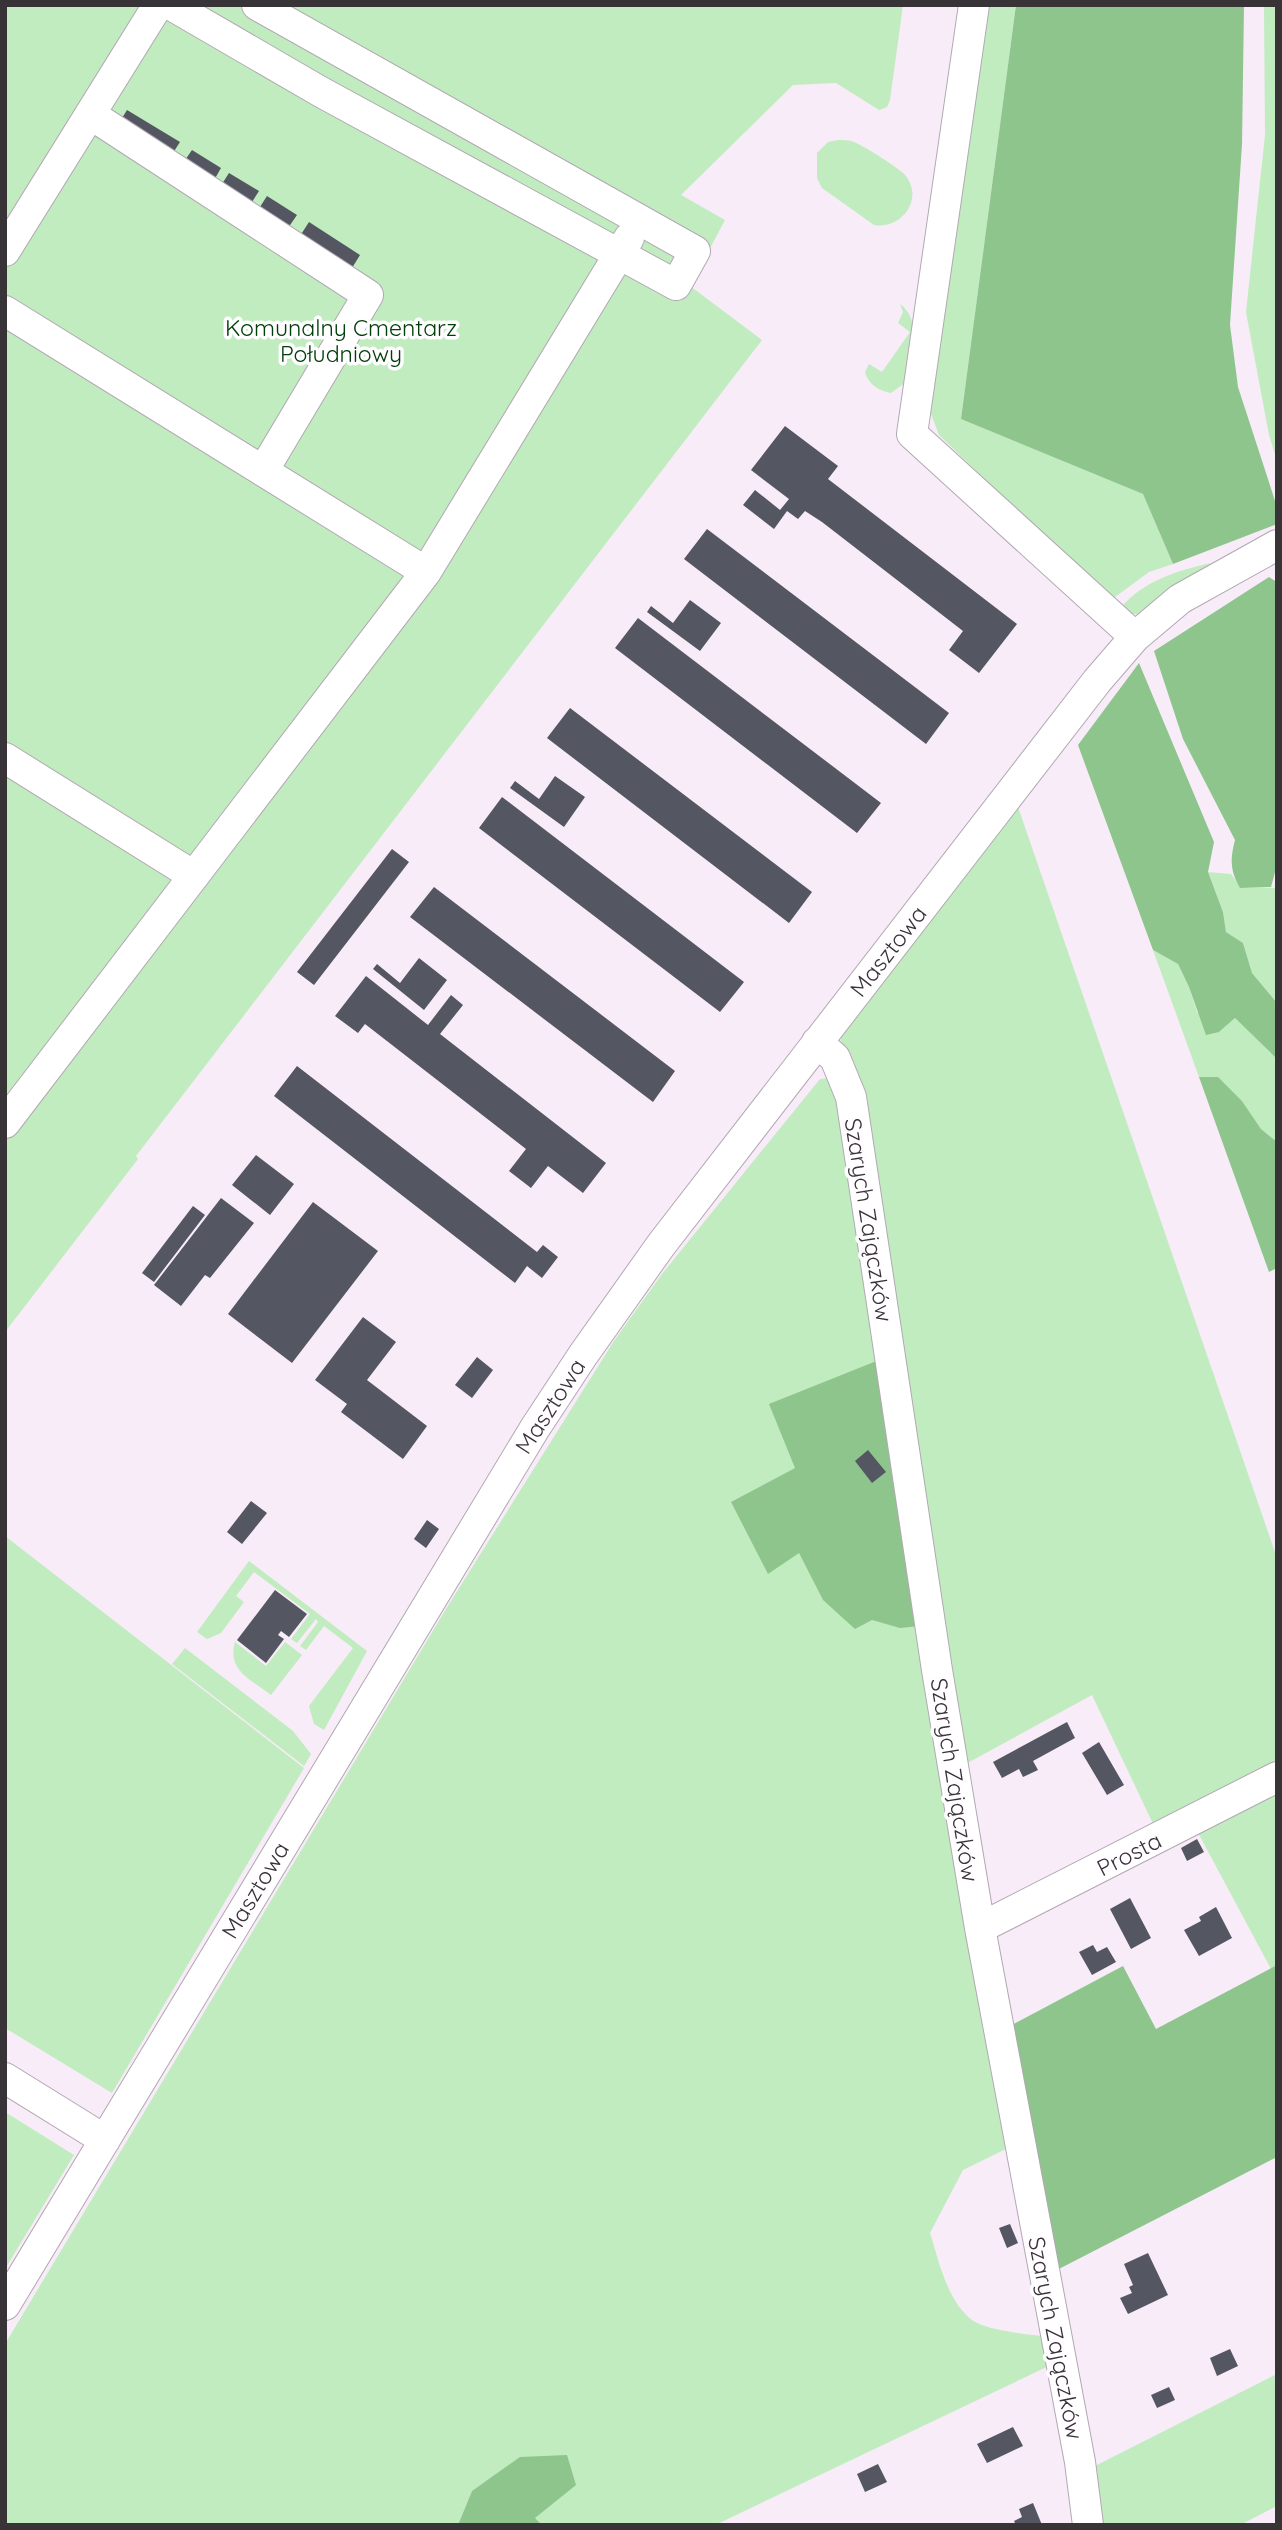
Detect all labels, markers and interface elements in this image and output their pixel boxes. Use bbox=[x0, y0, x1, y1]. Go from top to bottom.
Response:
park label: Komunalny Cmentarz Południowy bbox=[225, 313, 457, 368]
street label: Masztowa bbox=[843, 900, 933, 1002]
street label: Szarych Zajączków bbox=[839, 1116, 899, 1324]
street label: Masztowa bbox=[509, 1353, 591, 1459]
street label: Szarych Zajączków bbox=[925, 1676, 985, 1884]
street label: Prosta bbox=[1092, 1826, 1166, 1882]
street label: Masztowa bbox=[215, 1836, 295, 1944]
street label: Szarych Zajączków bbox=[1022, 2234, 1090, 2442]

